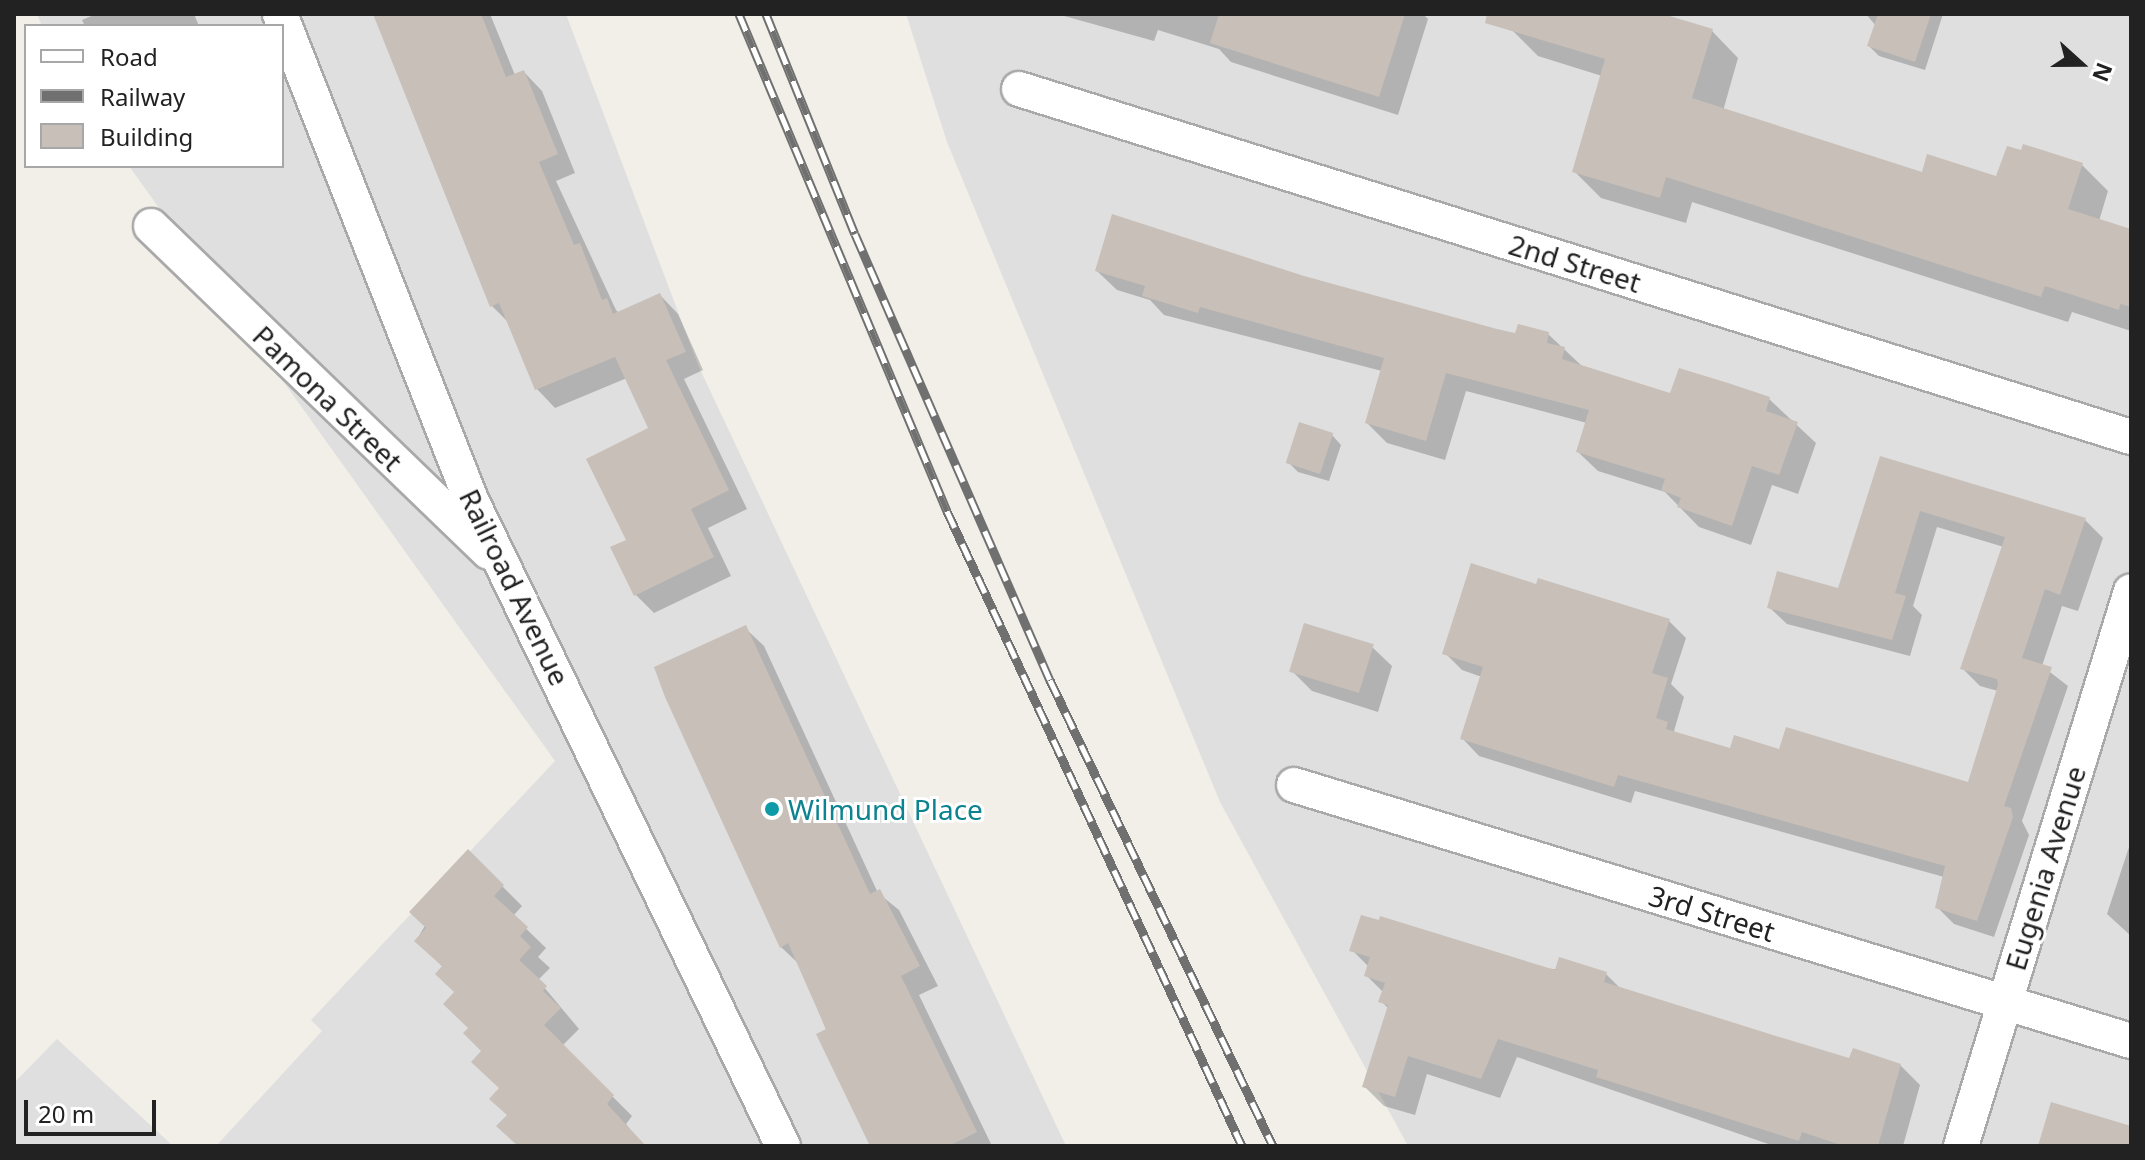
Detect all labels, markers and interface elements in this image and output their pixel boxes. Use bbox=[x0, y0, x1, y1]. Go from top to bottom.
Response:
legend bbox=[24, 24, 284, 168]
north arrow bbox=[2041, 24, 2121, 104]
text: Road bbox=[100, 40, 158, 73]
text: N bbox=[2086, 59, 2121, 86]
text: Railway bbox=[100, 80, 185, 113]
text: Building bbox=[100, 120, 193, 153]
street label: 2nd Street bbox=[1505, 227, 1645, 299]
street label: Pamona Street bbox=[246, 318, 410, 478]
street label: Railroad Avenue bbox=[453, 483, 577, 691]
street label: Eugenia Avenue bbox=[1998, 762, 2092, 974]
place label: Wilmund Place bbox=[788, 792, 983, 826]
marker: Wilmund Place bbox=[763, 800, 781, 818]
street label: 3rd Street bbox=[1645, 878, 1779, 948]
scale bar bbox=[28, 1084, 160, 1134]
text: 20 m bbox=[38, 1097, 94, 1130]

